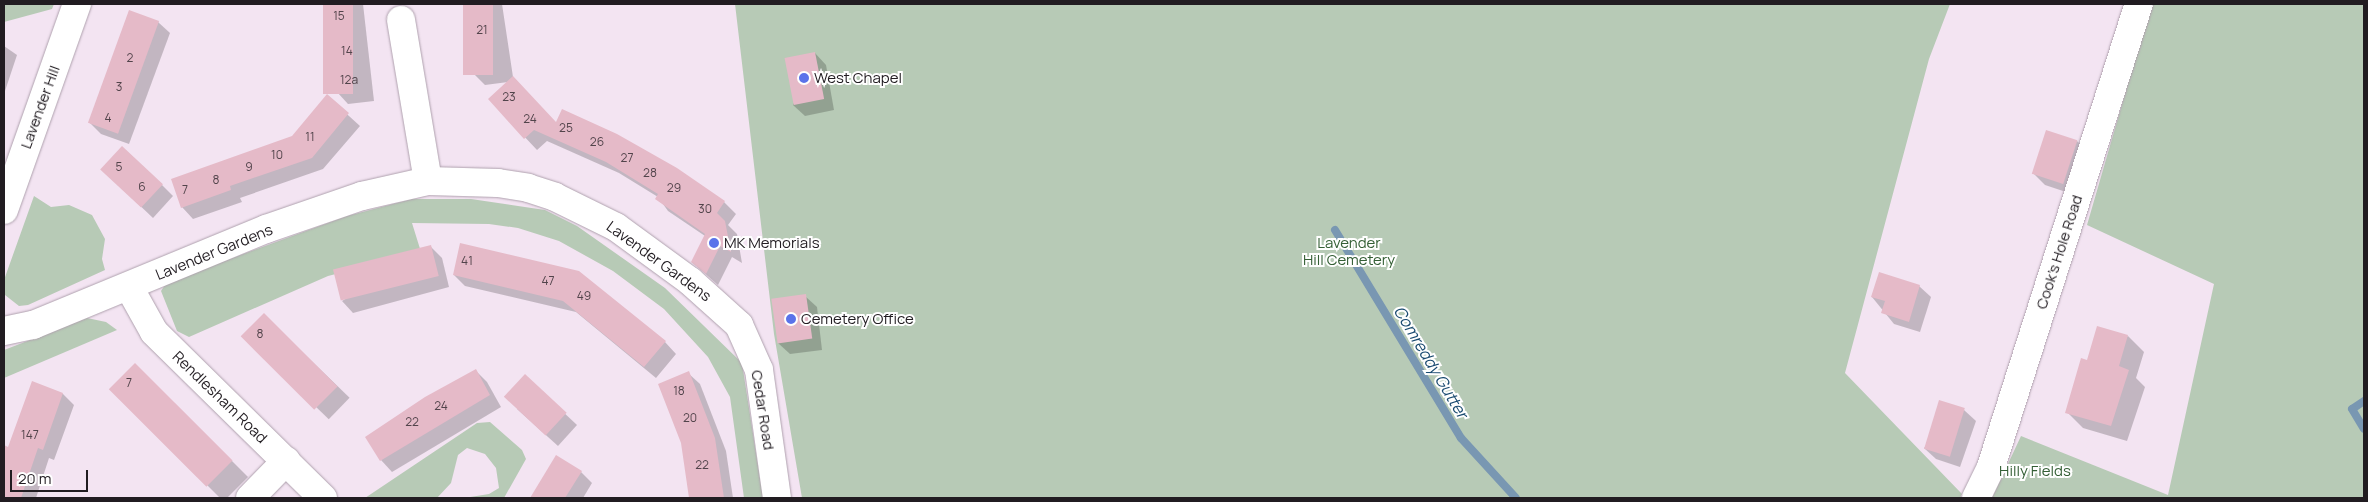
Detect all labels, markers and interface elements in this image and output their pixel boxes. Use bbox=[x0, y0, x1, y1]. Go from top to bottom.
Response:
house number: 15 bbox=[333, 9, 345, 23]
house number: 21 bbox=[476, 23, 488, 37]
house number: 14 bbox=[341, 44, 353, 58]
house number: 2 bbox=[127, 51, 133, 65]
street label: Lavender Hill bbox=[17, 63, 63, 151]
place label: West Chapel bbox=[814, 69, 902, 87]
marker: West Chapel bbox=[798, 72, 810, 84]
house number: 12a bbox=[340, 73, 358, 87]
house number: 3 bbox=[116, 80, 122, 94]
house number: 23 bbox=[502, 90, 516, 104]
house number: 4 bbox=[104, 111, 112, 125]
house number: 24 bbox=[523, 112, 537, 126]
house number: 25 bbox=[559, 121, 573, 135]
house number: 11 bbox=[305, 130, 315, 144]
house number: 26 bbox=[590, 135, 604, 149]
house number: 10 bbox=[271, 148, 283, 162]
house number: 27 bbox=[621, 151, 633, 165]
house number: 5 bbox=[116, 160, 122, 174]
house number: 9 bbox=[245, 160, 253, 174]
house number: 28 bbox=[643, 166, 657, 180]
house number: 8 bbox=[213, 173, 219, 187]
house number: 6 bbox=[138, 180, 146, 194]
house number: 29 bbox=[667, 181, 681, 195]
house number: 7 bbox=[182, 183, 188, 197]
street label: Cook's Hole Road bbox=[2032, 193, 2086, 311]
house number: 30 bbox=[698, 202, 712, 216]
street label: Lavender Gardens bbox=[603, 217, 715, 305]
street label: Lavender Gardens bbox=[153, 220, 275, 284]
park label: Lavender Hill Cemetery bbox=[1303, 233, 1395, 268]
place label: MK Memorials bbox=[724, 234, 820, 252]
marker: MK Memorials bbox=[708, 237, 720, 249]
house number: 41 bbox=[461, 254, 473, 268]
house number: 47 bbox=[541, 274, 555, 288]
house number: 49 bbox=[577, 289, 591, 303]
water label: Comreddy Gutter bbox=[1390, 302, 1472, 422]
place label: Cemetery Office bbox=[801, 310, 914, 328]
marker: Cemetery Office bbox=[785, 313, 797, 325]
house number: 8 bbox=[257, 327, 263, 341]
street label: Rendlesham Road bbox=[169, 347, 271, 447]
street label: Cedar Road bbox=[748, 369, 778, 451]
house number: 7 bbox=[126, 376, 132, 390]
house number: 18 bbox=[673, 384, 685, 398]
house number: 24 bbox=[434, 399, 448, 413]
house number: 20 bbox=[683, 411, 697, 425]
house number: 22 bbox=[405, 415, 419, 429]
house number: 147 bbox=[21, 428, 39, 442]
house number: 22 bbox=[695, 458, 709, 472]
scale bar bbox=[12, 460, 90, 492]
park label: Hilly Fields bbox=[1999, 462, 2071, 480]
text: 20 m bbox=[18, 468, 51, 489]

